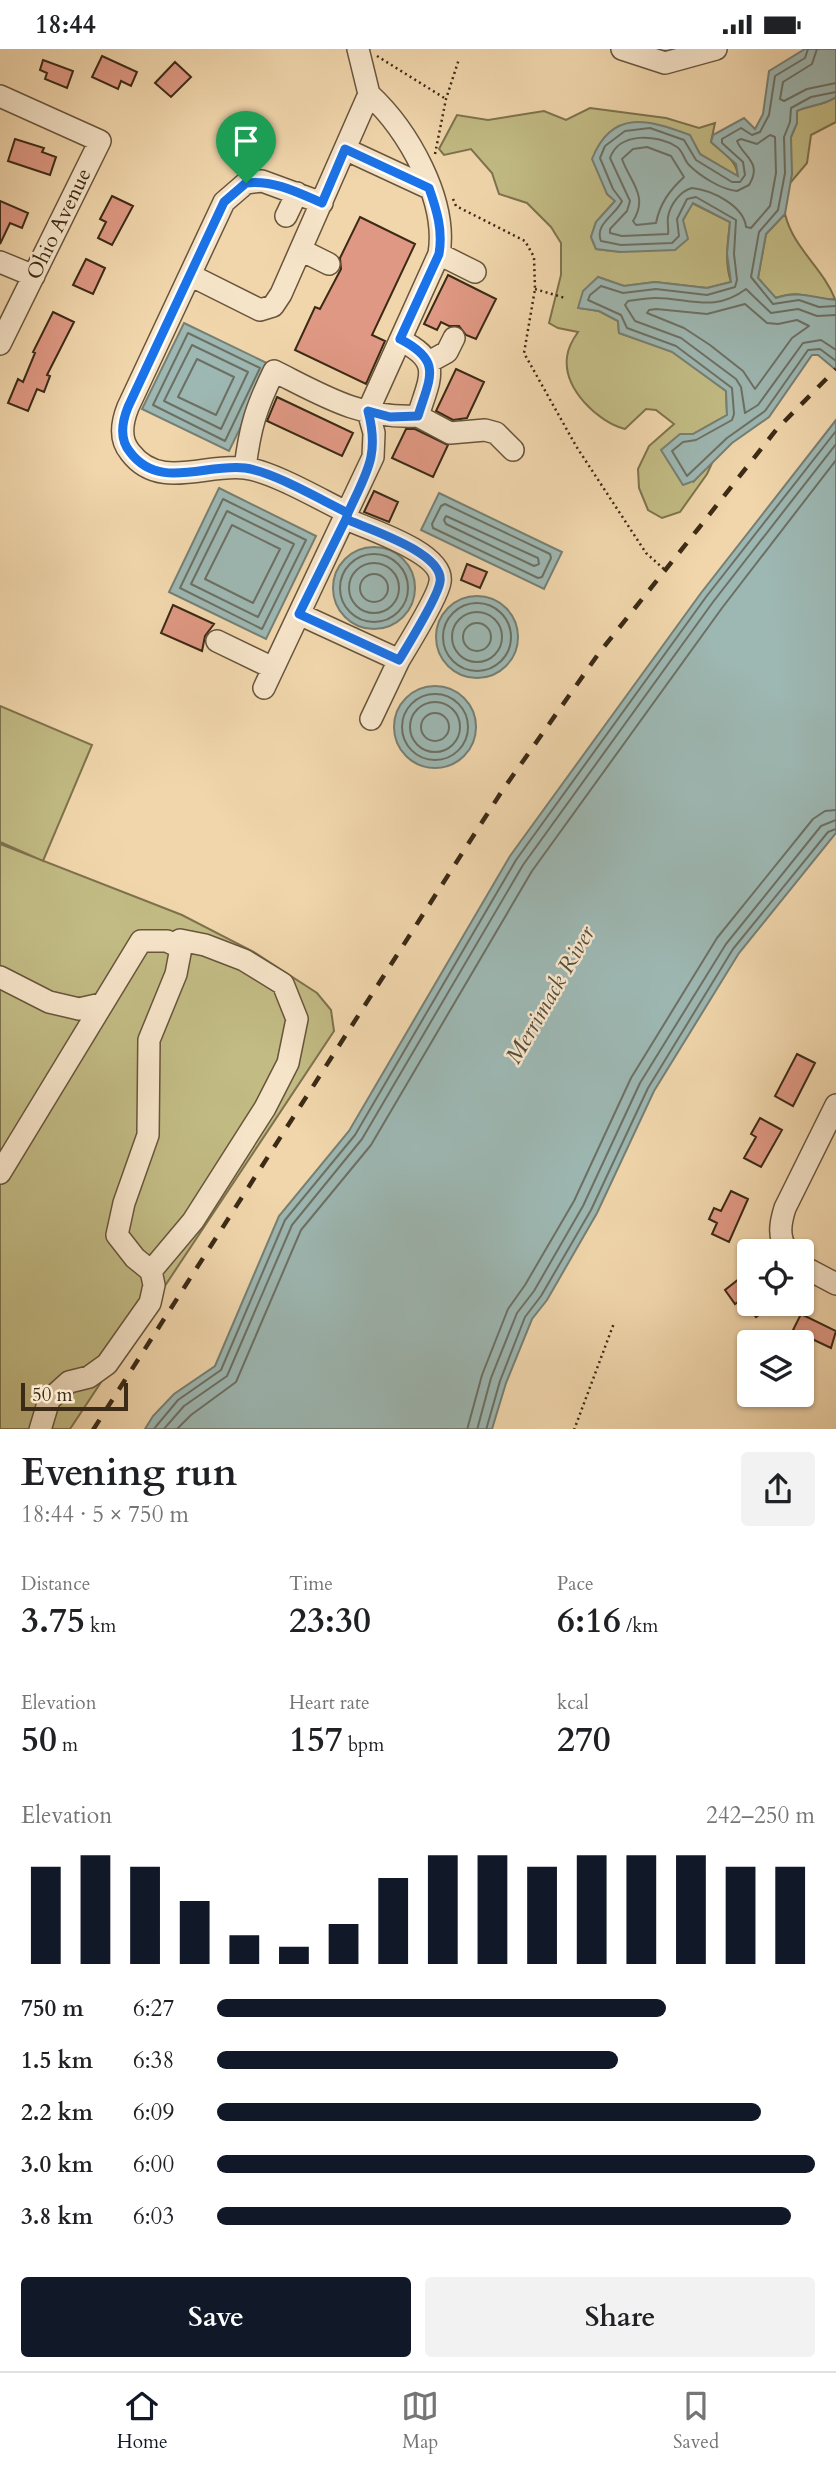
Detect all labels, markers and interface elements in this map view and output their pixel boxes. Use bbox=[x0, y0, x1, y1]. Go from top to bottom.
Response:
text: 18:44 bbox=[35, 7, 96, 42]
pin bbox=[216, 111, 276, 183]
icon: arrive bbox=[227, 122, 265, 160]
street label: Ohio Avenue bbox=[20, 163, 98, 285]
water label: Merrimack River bbox=[498, 919, 603, 1069]
map controls bbox=[737, 1239, 814, 1407]
button: locate bbox=[737, 1239, 814, 1316]
button: layers bbox=[737, 1330, 814, 1407]
scale bar bbox=[21, 1381, 128, 1412]
text: 50 m bbox=[32, 1382, 73, 1408]
text: Evening run bbox=[21, 1447, 237, 1499]
button: share bbox=[741, 1452, 815, 1526]
text: 18:44 · 5 × 750 m bbox=[21, 1499, 189, 1530]
text: Distance bbox=[21, 1571, 90, 1597]
text: Time bbox=[289, 1571, 333, 1597]
text: Pace bbox=[557, 1571, 594, 1597]
text: 3.75 bbox=[21, 1597, 85, 1645]
text: 23:30 bbox=[289, 1597, 371, 1645]
text: 6:16 bbox=[557, 1597, 621, 1645]
text: km bbox=[85, 1613, 116, 1639]
text: /km bbox=[621, 1613, 658, 1639]
text: Elevation bbox=[21, 1690, 96, 1716]
text: Heart rate bbox=[289, 1690, 370, 1716]
text: kcal bbox=[557, 1690, 589, 1716]
text: 50 bbox=[21, 1716, 57, 1764]
text: 157 bbox=[289, 1716, 343, 1764]
text: 270 bbox=[557, 1716, 611, 1764]
text: m bbox=[57, 1732, 78, 1758]
text: bpm bbox=[343, 1732, 384, 1758]
text: Elevation bbox=[21, 1800, 112, 1831]
text: 242–250 m bbox=[706, 1800, 815, 1831]
text: 750 m bbox=[21, 1993, 84, 2024]
text: 6:27 bbox=[133, 1993, 174, 2024]
text: 1.5 km bbox=[21, 2045, 93, 2076]
text: 6:38 bbox=[133, 2045, 174, 2076]
text: 2.2 km bbox=[21, 2097, 93, 2128]
text: 6:09 bbox=[133, 2097, 174, 2128]
text: 3.0 km bbox=[21, 2149, 93, 2180]
text: 6:00 bbox=[133, 2149, 174, 2180]
text: 3.8 km bbox=[21, 2201, 93, 2232]
text: 6:03 bbox=[133, 2201, 174, 2232]
button: Save bbox=[21, 2277, 411, 2357]
button: Share bbox=[425, 2277, 815, 2357]
tab: Home bbox=[117, 2387, 168, 2455]
tab: Map bbox=[401, 2387, 439, 2455]
tab: Saved bbox=[673, 2387, 719, 2455]

